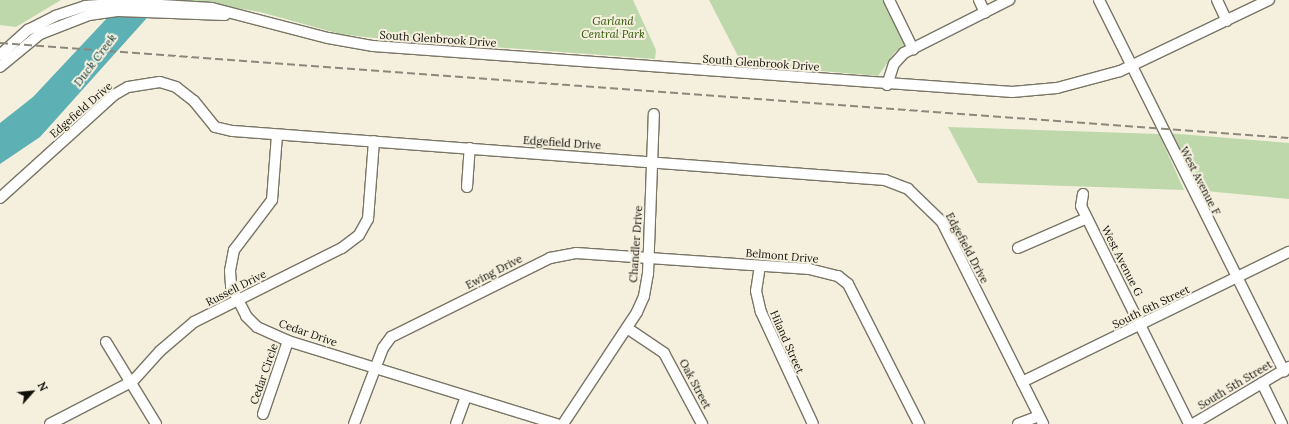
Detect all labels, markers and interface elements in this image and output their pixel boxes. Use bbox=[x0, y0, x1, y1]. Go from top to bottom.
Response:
park label: Garland Central Park bbox=[581, 15, 645, 41]
street label: South Glenbrook Drive bbox=[379, 28, 497, 50]
water label: Duck Creek bbox=[71, 31, 119, 89]
street label: South Glenbrook Drive bbox=[702, 52, 820, 74]
street label: Edgefield Drive bbox=[47, 79, 115, 141]
street label: Edgefield Drive bbox=[523, 134, 601, 152]
street label: West Avenue F bbox=[1177, 145, 1223, 217]
street label: Chandler Drive bbox=[627, 205, 645, 283]
street label: Edgefield Drive bbox=[943, 210, 991, 286]
street label: West Avenue G bbox=[1099, 224, 1145, 298]
street label: Belmont Drive bbox=[745, 246, 819, 266]
street label: Ewing Drive bbox=[463, 252, 525, 292]
street label: Russell Drive bbox=[204, 267, 268, 309]
street label: South 6th Street bbox=[1110, 283, 1192, 331]
street label: Hiland Street bbox=[767, 308, 807, 376]
street label: Cedar Drive bbox=[277, 317, 339, 349]
street label: Cedar Circle bbox=[247, 342, 281, 406]
street label: Oak Street bbox=[676, 357, 714, 411]
street label: South 5th Street bbox=[1196, 358, 1274, 412]
north arrow bbox=[12, 372, 52, 412]
text: N bbox=[35, 380, 51, 394]

